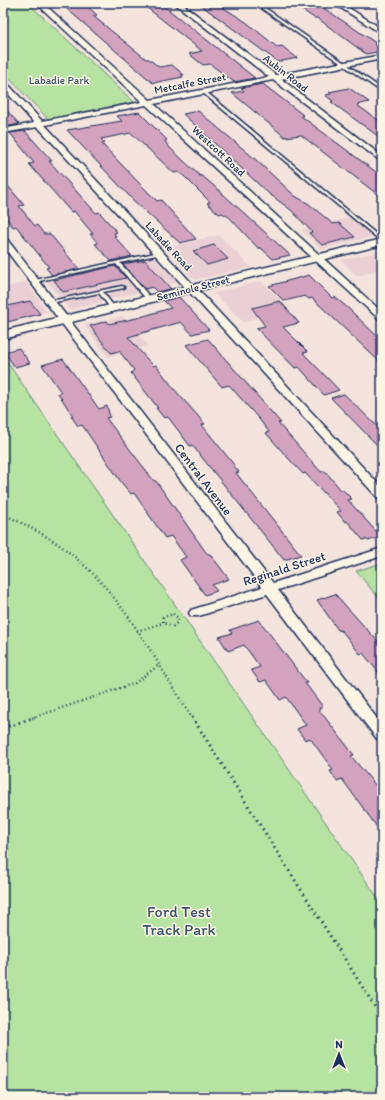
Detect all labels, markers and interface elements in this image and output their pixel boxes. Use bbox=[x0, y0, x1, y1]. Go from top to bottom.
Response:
street label: Aubin Road bbox=[260, 52, 311, 95]
street label: Metcalfe Street bbox=[153, 70, 227, 97]
park label: Labadie Park bbox=[29, 74, 90, 87]
street label: Westcott Road bbox=[189, 123, 248, 179]
street label: Labadie Road bbox=[142, 219, 195, 274]
street label: Seminole Street bbox=[155, 273, 231, 304]
street label: Central Avenue bbox=[172, 440, 236, 518]
street label: Reginald Street bbox=[241, 548, 327, 589]
park label: Ford Test Track Park bbox=[142, 902, 216, 939]
north arrow bbox=[319, 1034, 359, 1074]
text: N bbox=[335, 1038, 343, 1051]

